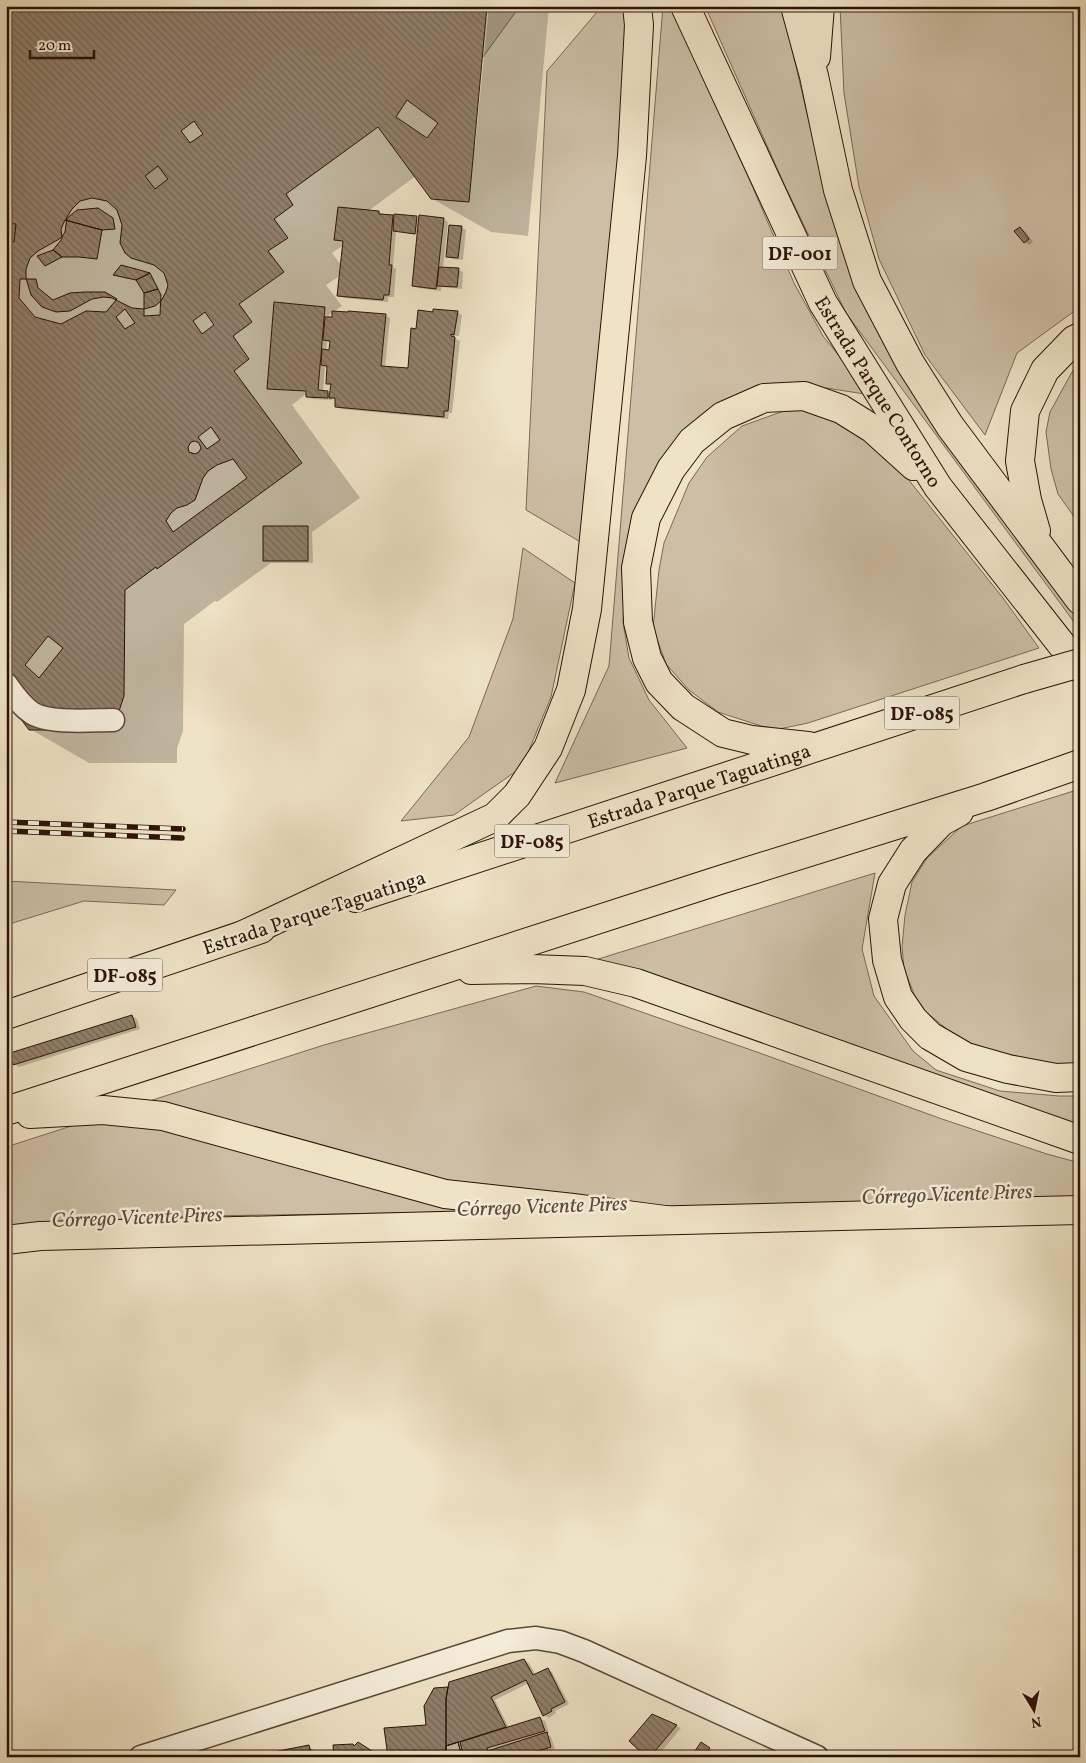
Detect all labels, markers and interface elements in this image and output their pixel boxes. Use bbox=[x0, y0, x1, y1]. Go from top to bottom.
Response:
scale bar bbox=[30, 28, 94, 60]
text: 20 m bbox=[38, 36, 71, 57]
road number: DF-001 bbox=[762, 237, 838, 270]
street label: Estrada Parque Contorno bbox=[806, 292, 947, 494]
road number: DF-085 bbox=[884, 696, 960, 730]
street label: Estrada Parque Taguatinga bbox=[585, 738, 815, 837]
road number: DF-085 bbox=[494, 824, 570, 858]
street label: Estrada Parque Taguatinga bbox=[199, 865, 430, 963]
road number: DF-085 bbox=[88, 958, 162, 992]
water label: Córrego Vicente Pires bbox=[861, 1178, 1033, 1213]
water label: Córrego Vicente Pires bbox=[456, 1190, 628, 1225]
water label: Córrego Vicente Pires bbox=[51, 1201, 223, 1236]
north arrow bbox=[1008, 1686, 1058, 1736]
text: N bbox=[1029, 1711, 1043, 1732]

